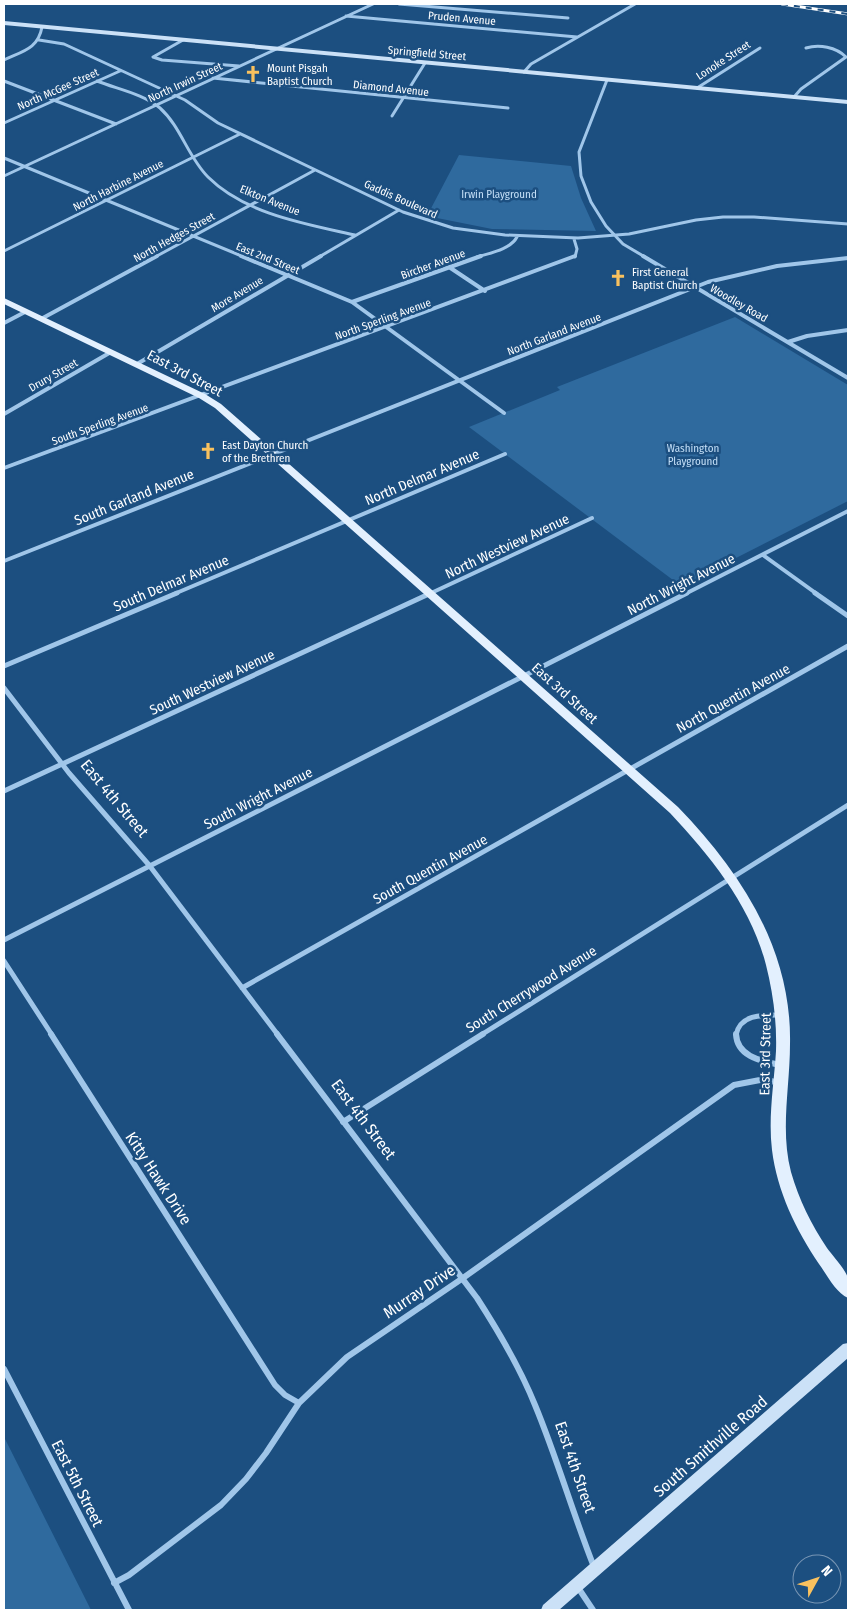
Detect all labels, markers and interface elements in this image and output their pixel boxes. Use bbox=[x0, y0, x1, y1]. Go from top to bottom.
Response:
street label: Pruden Avenue bbox=[428, 9, 496, 28]
street label: Lonoke Street bbox=[694, 38, 753, 83]
street label: Springfield Street bbox=[387, 44, 467, 63]
street label: North Irwin Street bbox=[146, 59, 225, 105]
place label: Mount Pisgah Baptist Church bbox=[267, 62, 333, 88]
church icon: Mount Pisgah Baptist Church bbox=[243, 64, 263, 84]
street label: North McGee Street bbox=[16, 66, 101, 113]
street label: Diamond Avenue bbox=[352, 78, 429, 99]
street label: North Harbine Avenue bbox=[71, 157, 166, 214]
street label: Gaddis Boulevard bbox=[362, 177, 439, 221]
street label: Elkton Avenue bbox=[238, 182, 302, 218]
park label: Irwin Playground bbox=[461, 188, 537, 201]
street label: North Hedges Street bbox=[131, 209, 218, 265]
street label: East 2nd Street bbox=[234, 240, 302, 277]
street label: Bircher Avenue bbox=[399, 247, 467, 282]
place label: First General Baptist Church bbox=[632, 266, 698, 292]
church icon: First General Baptist Church bbox=[608, 268, 628, 288]
street label: More Avenue bbox=[209, 274, 266, 315]
street label: Woodley Road bbox=[708, 282, 770, 325]
street label: North Sperling Avenue bbox=[333, 296, 433, 343]
street label: North Garland Avenue bbox=[505, 311, 603, 358]
street label: East 3rd Street bbox=[144, 346, 226, 401]
street label: Drury Street bbox=[26, 356, 80, 395]
street label: South Sperling Avenue bbox=[50, 401, 150, 448]
place label: East Dayton Church of the Brethren bbox=[222, 439, 308, 465]
church icon: East Dayton Church of the Brethren bbox=[198, 441, 218, 461]
park label: Washington Playground bbox=[667, 442, 719, 468]
street label: North Delmar Avenue bbox=[362, 446, 482, 509]
street label: South Garland Avenue bbox=[72, 466, 196, 529]
street label: North Westview Avenue bbox=[442, 510, 572, 583]
street label: North Wright Avenue bbox=[624, 550, 738, 619]
street label: South Delmar Avenue bbox=[111, 551, 231, 615]
street label: South Westview Avenue bbox=[147, 646, 277, 719]
street label: East 3rd Street bbox=[528, 659, 602, 728]
street label: North Quentin Avenue bbox=[673, 660, 793, 737]
street label: East 4th Street bbox=[77, 756, 153, 842]
street label: South Wright Avenue bbox=[201, 764, 315, 833]
street label: South Quentin Avenue bbox=[370, 831, 490, 908]
street label: South Cherrywood Avenue bbox=[463, 942, 600, 1037]
street label: East 3rd Street bbox=[756, 1012, 775, 1096]
street label: East 4th Street bbox=[327, 1075, 400, 1164]
street label: Kitty Hawk Drive bbox=[122, 1128, 196, 1228]
street label: Murray Drive bbox=[380, 1260, 459, 1322]
street label: South Smithville Road bbox=[650, 1392, 771, 1501]
street label: East 4th Street bbox=[551, 1419, 600, 1516]
street label: East 5th Street bbox=[48, 1437, 108, 1530]
north arrow bbox=[792, 1554, 842, 1604]
text: N bbox=[817, 1562, 836, 1580]

